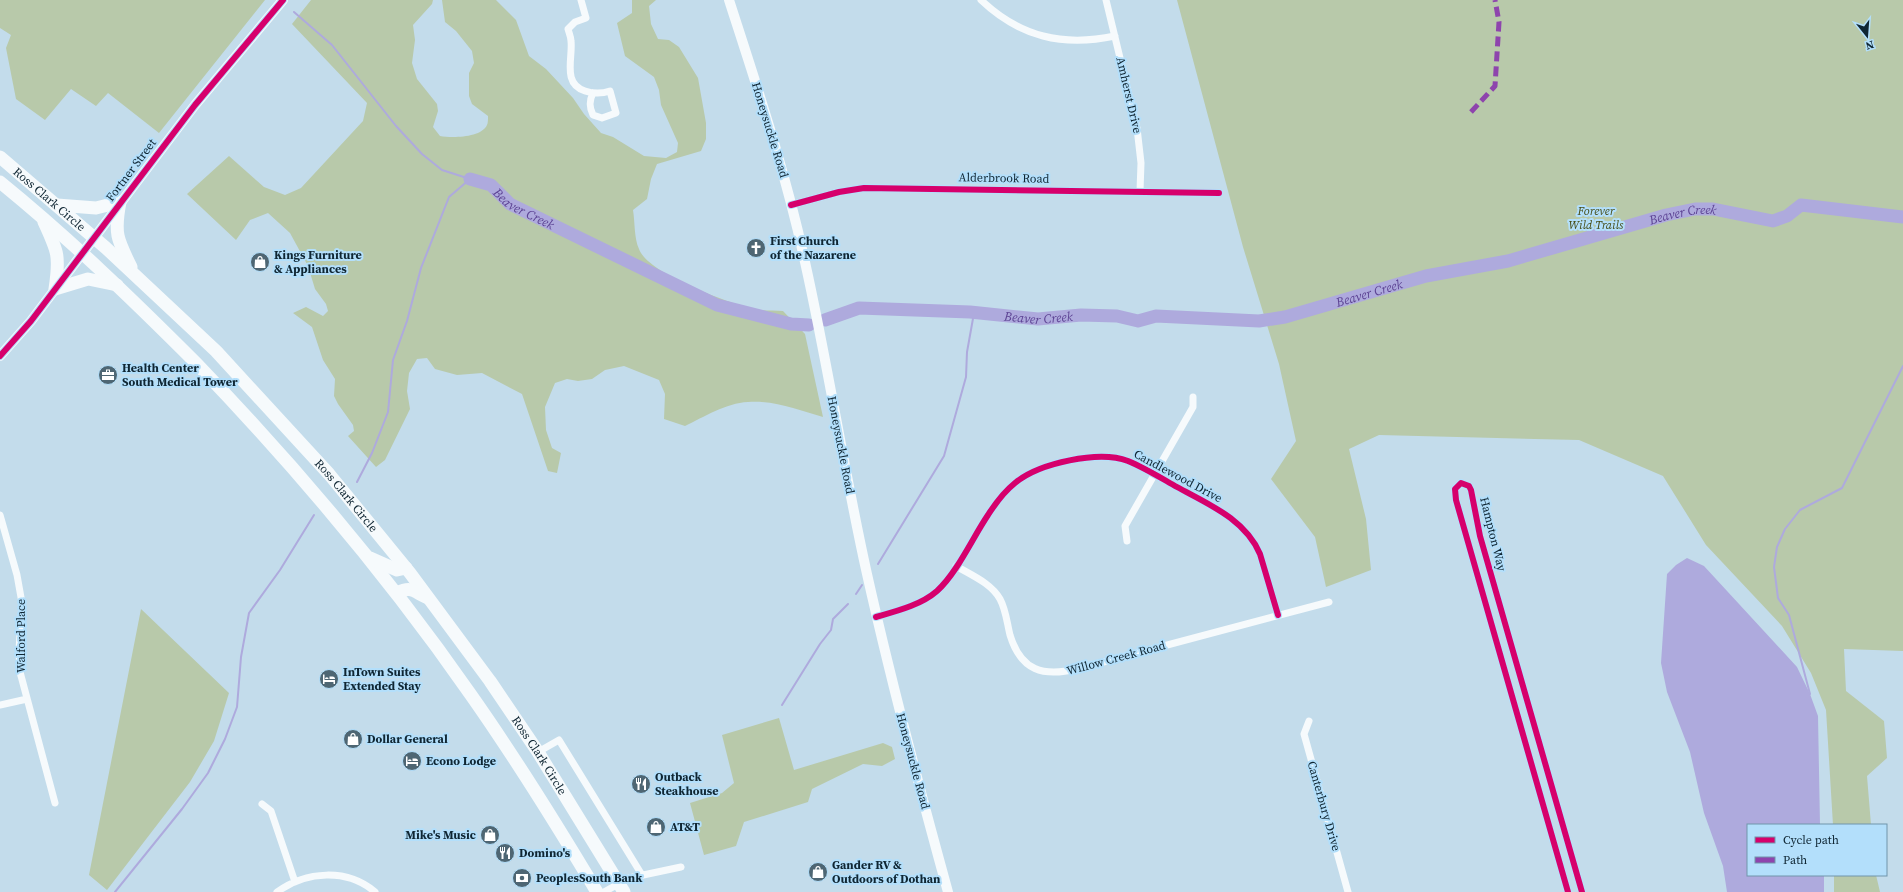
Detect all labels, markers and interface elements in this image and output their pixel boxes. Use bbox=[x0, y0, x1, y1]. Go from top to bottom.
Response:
north arrow bbox=[1847, 16, 1887, 56]
text: N bbox=[1864, 37, 1876, 53]
street label: Amherst Drive bbox=[1112, 55, 1146, 135]
street label: Honeysuckle Road bbox=[748, 80, 792, 180]
street label: Fortner Street bbox=[102, 135, 160, 205]
street label: Ross Clark Circle bbox=[10, 164, 89, 235]
street label: Alderbrook Road bbox=[958, 169, 1050, 187]
water label: Beaver Creek bbox=[489, 183, 558, 233]
water label: Beaver Creek bbox=[1646, 200, 1719, 228]
park label: Forever Wild Trails bbox=[1569, 203, 1624, 233]
place label: First Church of the Nazarene bbox=[770, 233, 856, 263]
church icon: First Church of the Nazarene bbox=[745, 237, 767, 259]
place label: Kings Furniture & Appliances bbox=[274, 247, 362, 277]
shop icon: Kings Furniture & Appliances bbox=[249, 251, 271, 273]
water label: Beaver Creek bbox=[1333, 275, 1405, 311]
water label: Beaver Creek bbox=[1003, 307, 1074, 328]
place label: Health Center South Medical Tower bbox=[122, 360, 238, 390]
office icon: Health Center South Medical Tower bbox=[97, 364, 119, 386]
street label: Honeysuckle Road bbox=[824, 395, 858, 495]
street label: Candlewood Drive bbox=[1131, 446, 1225, 506]
street label: Ross Clark Circle bbox=[311, 456, 381, 535]
street label: Hampton Way bbox=[1476, 495, 1510, 574]
street label: Walford Place bbox=[13, 599, 29, 673]
street label: Willow Creek Road bbox=[1065, 637, 1167, 679]
place label: InTown Suites Extended Stay bbox=[343, 664, 421, 694]
hotel icon: InTown Suites Extended Stay bbox=[318, 668, 340, 690]
street label: Honeysuckle Road bbox=[892, 711, 934, 811]
street label: Ross Clark Circle bbox=[508, 713, 570, 798]
shop icon: Dollar General bbox=[342, 728, 364, 750]
place label: Dollar General bbox=[367, 731, 448, 747]
hotel icon: Econo Lodge bbox=[401, 750, 423, 772]
place label: Econo Lodge bbox=[426, 753, 496, 769]
street label: Canterbury Drive bbox=[1304, 759, 1344, 853]
place label: Outback Steakhouse bbox=[655, 769, 719, 799]
restaurant icon: Outback Steakhouse bbox=[630, 773, 652, 795]
shop icon: AT&T bbox=[645, 816, 667, 838]
place label: AT&T bbox=[670, 819, 700, 835]
shop icon: Mike's Music bbox=[479, 824, 501, 846]
legend bbox=[1747, 824, 1887, 876]
place label: Mike's Music bbox=[405, 827, 476, 843]
text: Cycle path bbox=[1783, 832, 1839, 848]
restaurant icon: Domino's bbox=[494, 842, 516, 864]
place label: Domino's bbox=[519, 845, 571, 861]
text: Path bbox=[1783, 852, 1807, 868]
place label: Gander RV & Outdoors of Dothan bbox=[832, 857, 941, 887]
shop icon: Gander RV & Outdoors of Dothan bbox=[807, 861, 829, 883]
bank icon: PeoplesSouth Bank bbox=[511, 867, 533, 889]
place label: PeoplesSouth Bank bbox=[536, 870, 643, 886]

